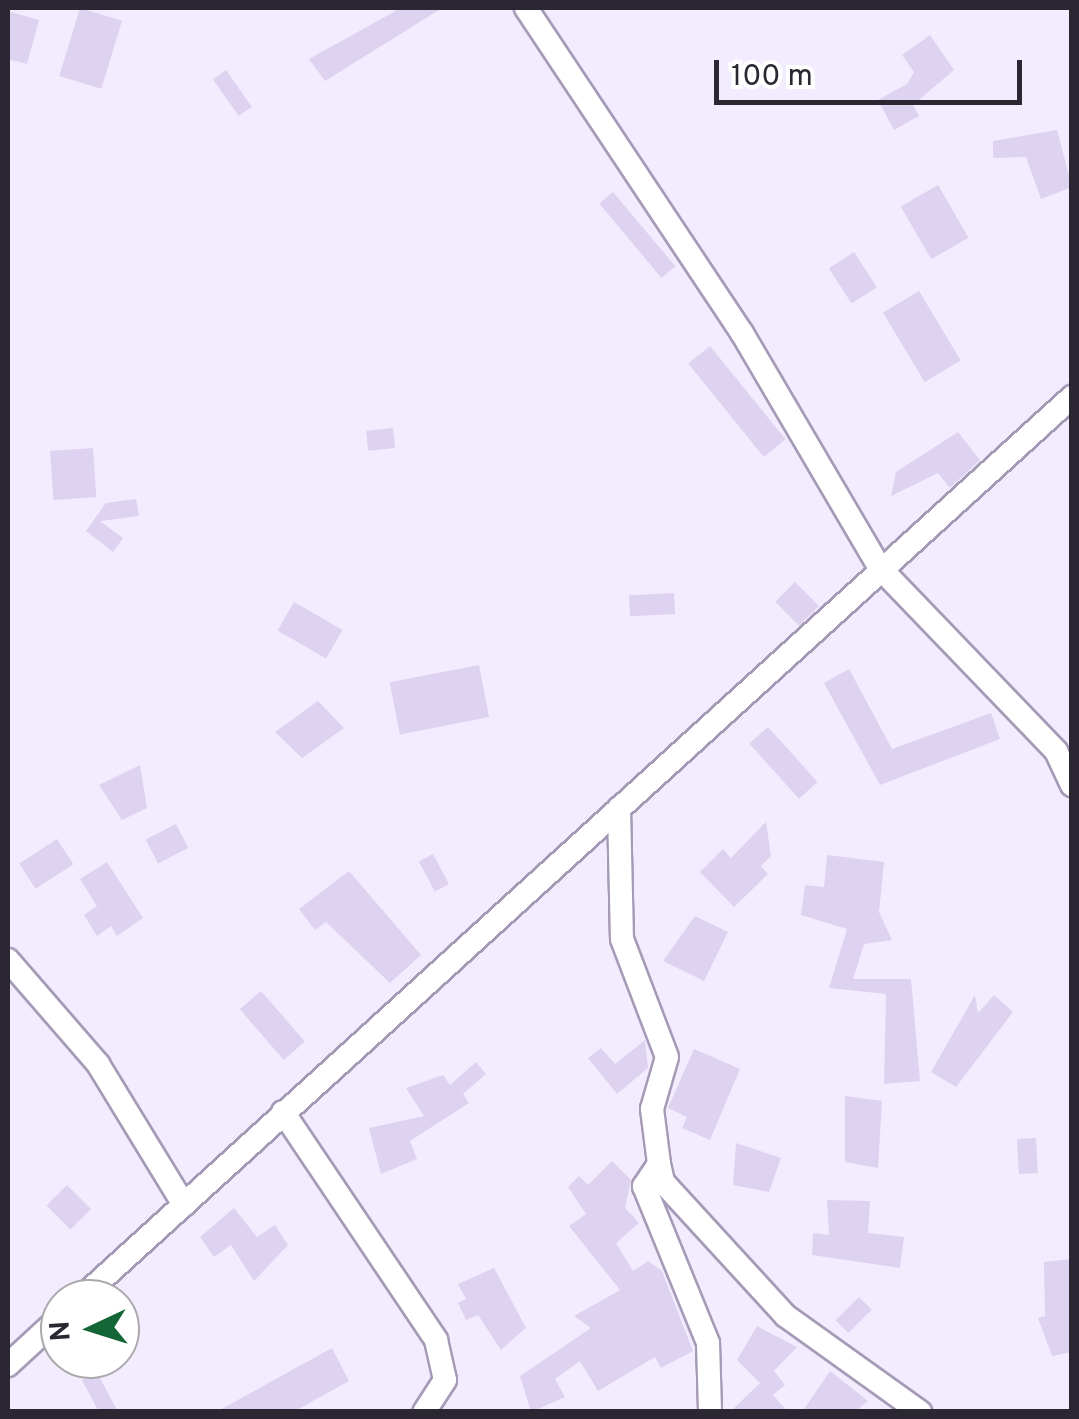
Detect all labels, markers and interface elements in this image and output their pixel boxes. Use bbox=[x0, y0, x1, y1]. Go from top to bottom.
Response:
scale bar bbox=[719, 40, 1026, 102]
text: 100 m bbox=[731, 59, 813, 96]
north arrow bbox=[40, 1279, 140, 1379]
text: N bbox=[43, 1320, 81, 1342]

